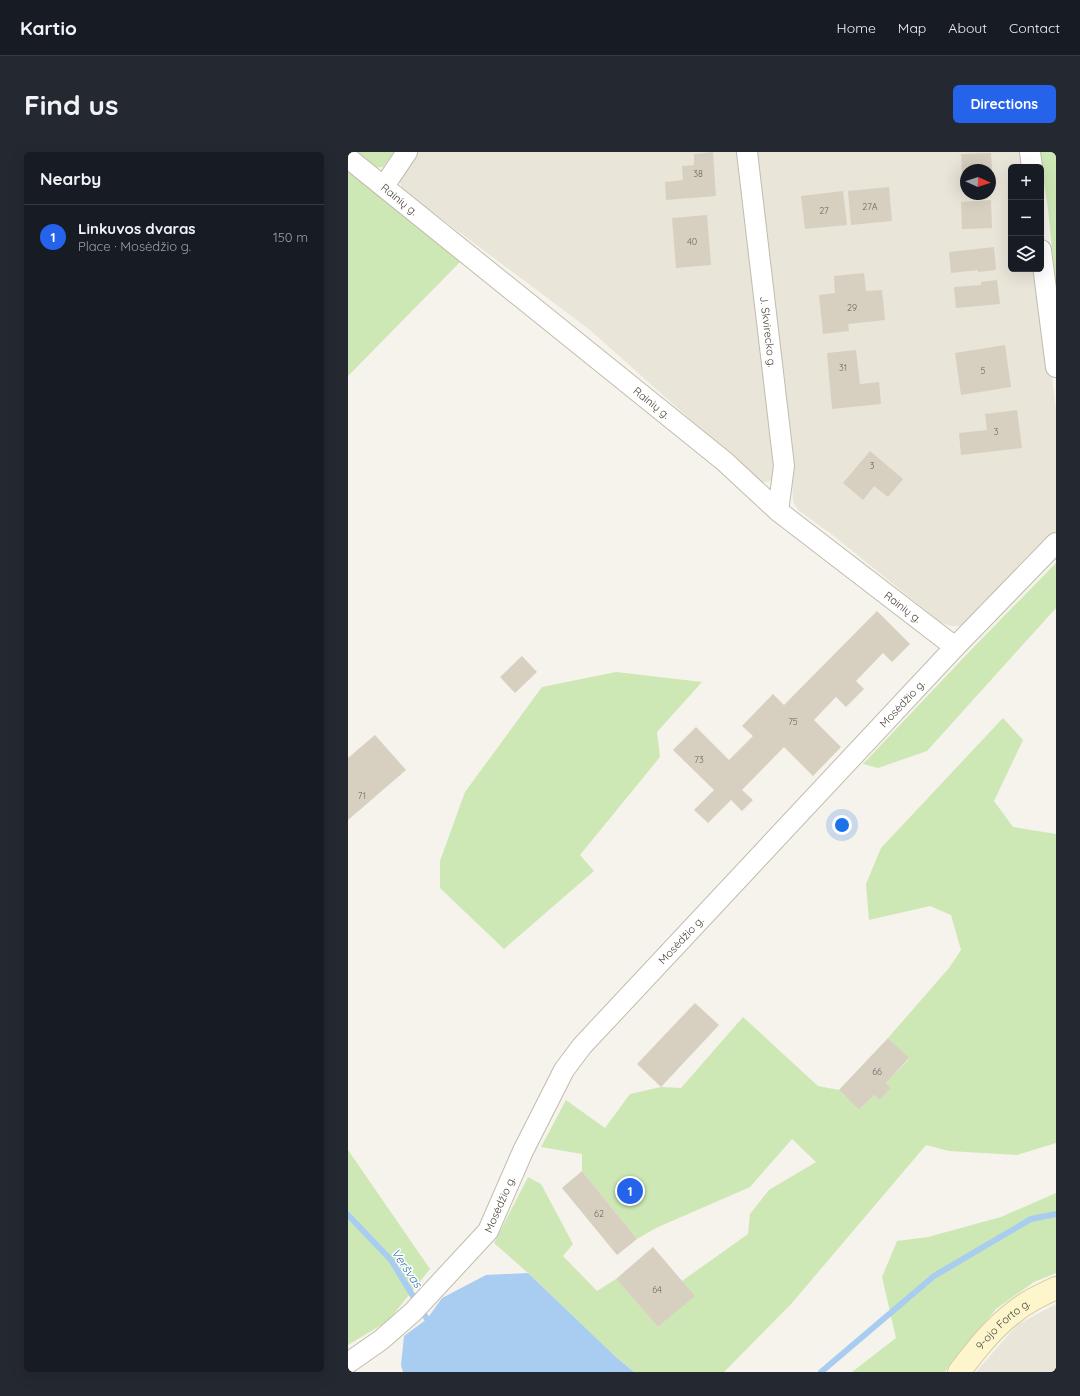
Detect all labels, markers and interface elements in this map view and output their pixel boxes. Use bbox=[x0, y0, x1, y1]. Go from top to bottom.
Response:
text: Kartio bbox=[20, 16, 77, 40]
text: Home bbox=[837, 19, 876, 37]
text: Map bbox=[898, 19, 926, 37]
text: About bbox=[948, 19, 987, 37]
text: Contact bbox=[1009, 19, 1060, 37]
button: Directions bbox=[953, 85, 1056, 123]
text: Find us bbox=[24, 87, 118, 122]
north arrow bbox=[960, 164, 996, 200]
map controls bbox=[1008, 164, 1044, 272]
button: + bbox=[1008, 164, 1044, 200]
text: Nearby bbox=[40, 168, 101, 189]
house number: 38 bbox=[693, 168, 703, 179]
street label: Rainių g. bbox=[378, 180, 421, 218]
button: − bbox=[1008, 200, 1044, 236]
house number: 27A bbox=[862, 201, 878, 212]
house number: 27 bbox=[819, 205, 829, 216]
text: Linkuvos dvaras bbox=[78, 219, 196, 238]
text: 1 bbox=[50, 229, 56, 245]
text: 150 m bbox=[273, 229, 308, 245]
house number: 40 bbox=[687, 236, 697, 247]
button: layers bbox=[1008, 236, 1044, 272]
text: Place · Mosėdžio g. bbox=[78, 238, 191, 254]
street label: J. Skvirecko g. bbox=[757, 295, 779, 368]
house number: 29 bbox=[847, 302, 857, 313]
house number: 31 bbox=[839, 362, 847, 373]
house number: 5 bbox=[981, 365, 986, 376]
street label: Rainių g. bbox=[630, 384, 673, 422]
house number: 3 bbox=[994, 426, 999, 437]
house number: 3 bbox=[870, 460, 875, 471]
street label: Rainių g. bbox=[881, 588, 924, 626]
street label: Mosėdžio g. bbox=[877, 677, 928, 730]
house number: 75 bbox=[788, 716, 798, 727]
house number: 73 bbox=[694, 754, 704, 765]
house number: 71 bbox=[358, 790, 366, 801]
your location bbox=[832, 815, 852, 835]
street label: Mosėdžio g. bbox=[655, 914, 706, 967]
house number: 66 bbox=[872, 1066, 882, 1077]
street label: Mosėdžio g. bbox=[481, 1174, 518, 1235]
pin: 1 bbox=[617, 1176, 643, 1206]
house number: 62 bbox=[594, 1208, 604, 1219]
water label: Veršvas bbox=[388, 1246, 426, 1292]
house number: 64 bbox=[652, 1284, 662, 1295]
street label: 9-ojo Forto g. bbox=[972, 1296, 1032, 1353]

